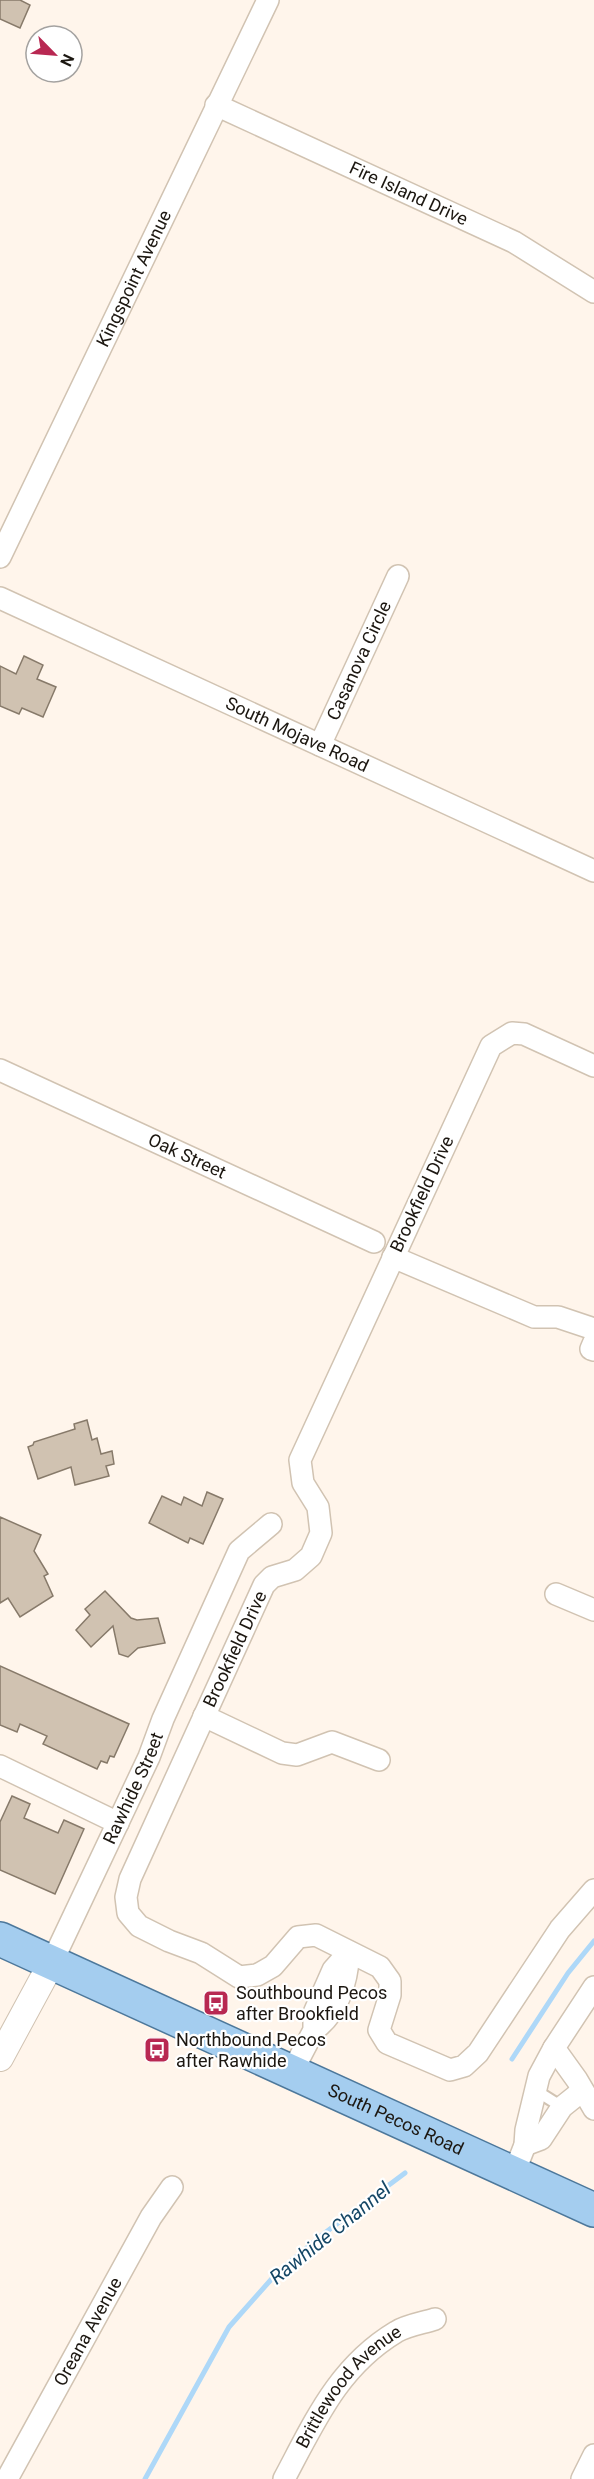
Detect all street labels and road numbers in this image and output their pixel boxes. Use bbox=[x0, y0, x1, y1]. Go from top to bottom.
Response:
street label: Fire Island Drive bbox=[346, 157, 471, 229]
street label: Kingspoint Avenue bbox=[92, 207, 175, 350]
street label: Casanova Circle bbox=[322, 597, 395, 723]
street label: South Mojave Road bbox=[222, 692, 372, 776]
street label: Oak Street bbox=[145, 1129, 230, 1183]
street label: Brookfield Drive bbox=[385, 1132, 458, 1255]
street label: Brookfield Drive bbox=[198, 1587, 271, 1710]
street label: Rawhide Street bbox=[98, 1729, 167, 1847]
street label: South Pecos Road bbox=[325, 2079, 467, 2159]
street label: Oreana Avenue bbox=[49, 2274, 126, 2390]
street label: Brittlewood Avenue bbox=[291, 2321, 405, 2451]

